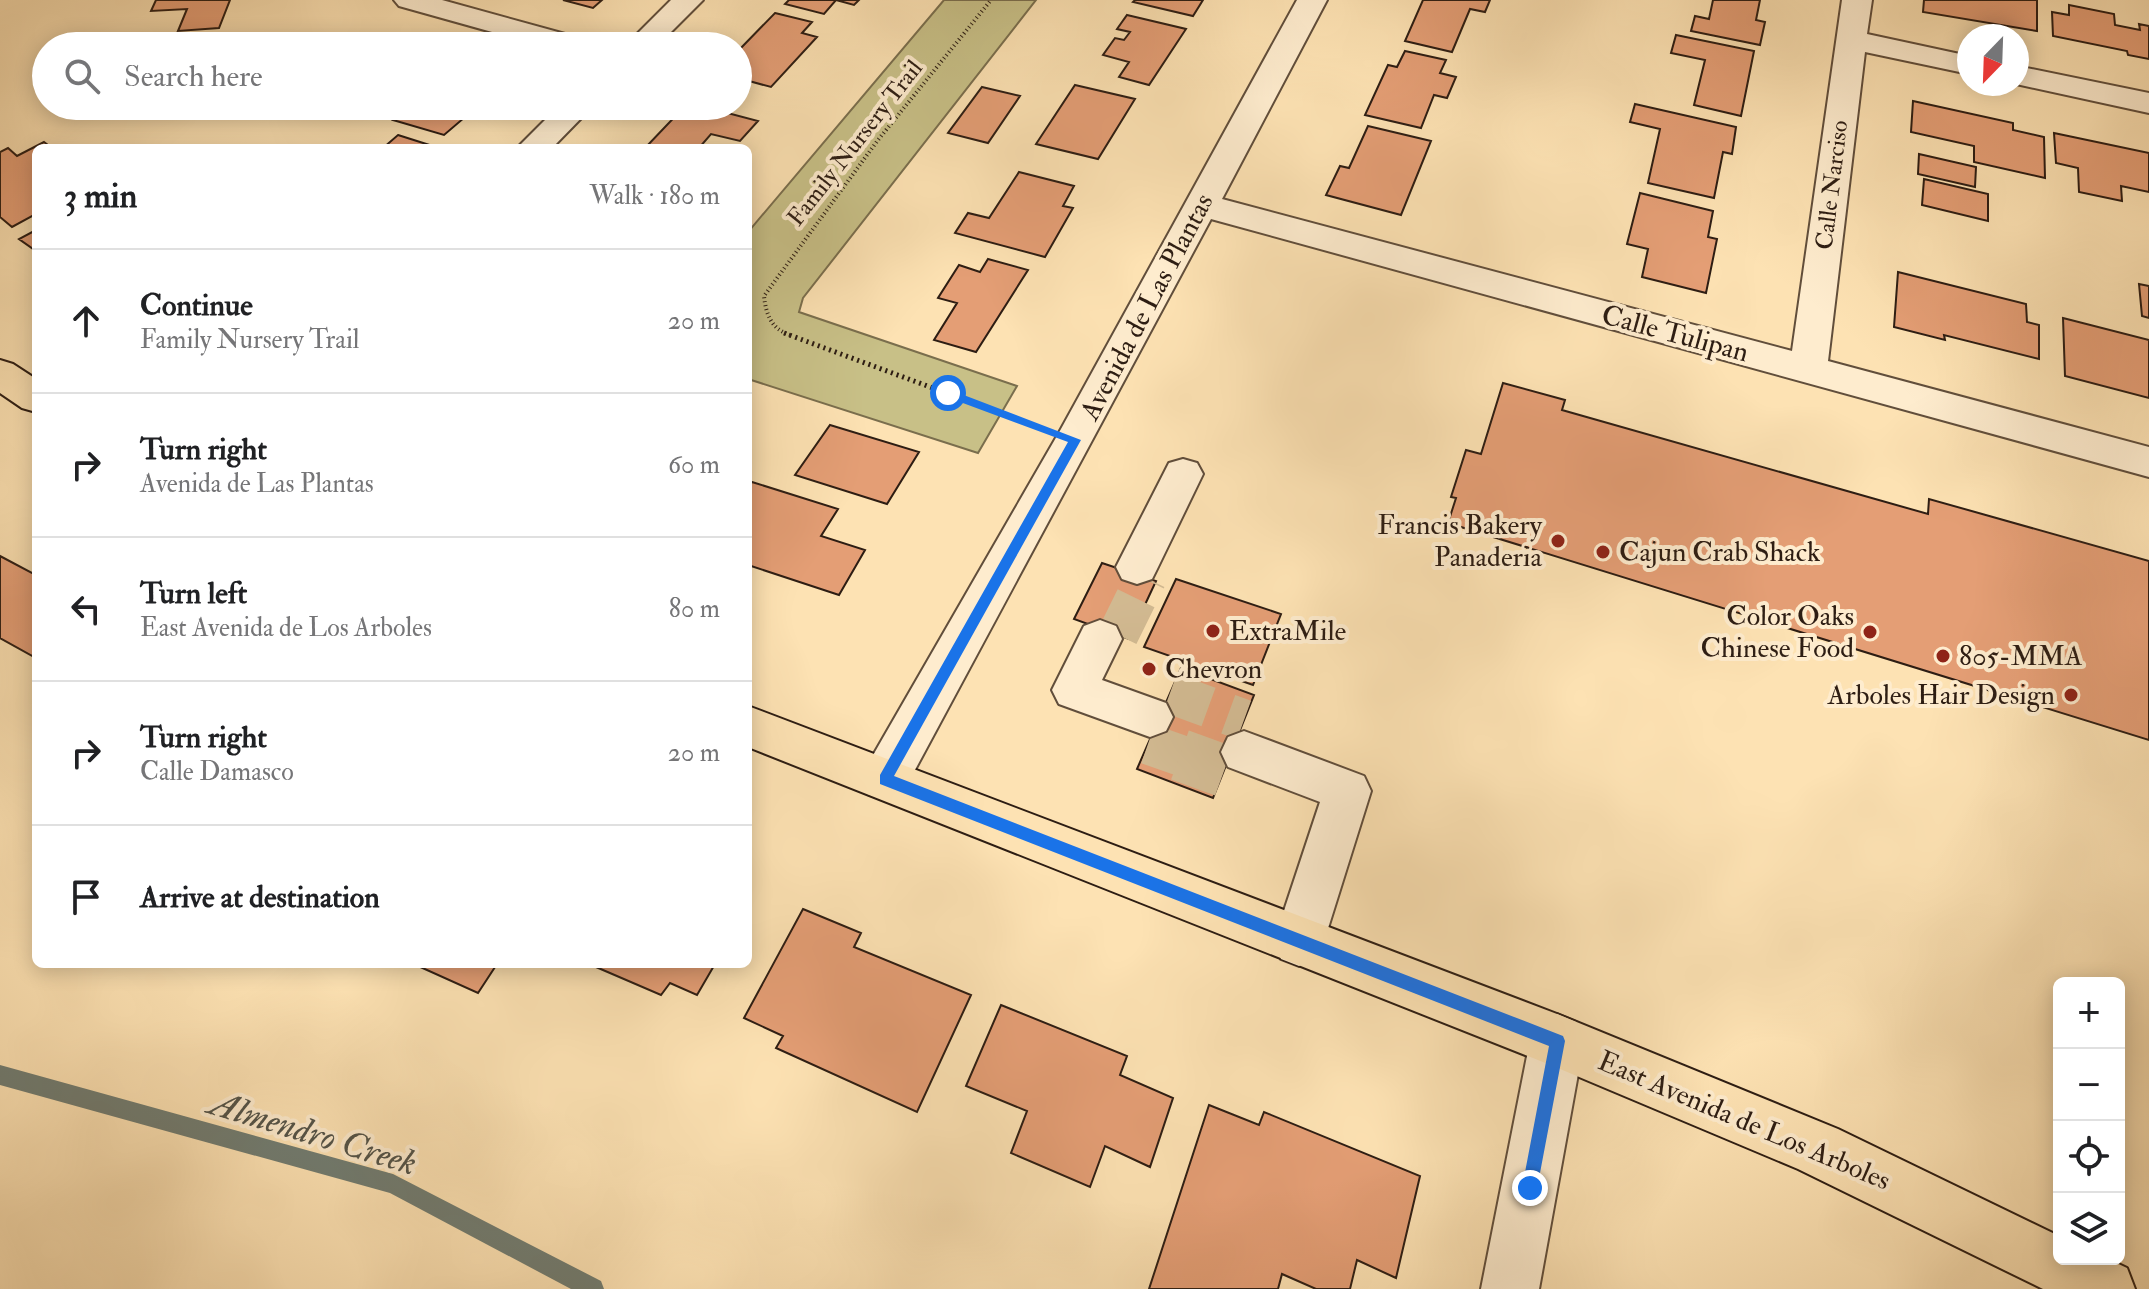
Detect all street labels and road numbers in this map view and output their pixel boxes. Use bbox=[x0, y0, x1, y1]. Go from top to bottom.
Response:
street label: Family Nursery Trail bbox=[780, 54, 930, 232]
street label: Calle Narciso bbox=[1809, 119, 1855, 251]
street label: Avenida de Las Plantas bbox=[1072, 188, 1222, 427]
street label: Calle Tulipan bbox=[1598, 298, 1752, 370]
street label: East Avenida de Los Arboles bbox=[1593, 1043, 1895, 1199]

